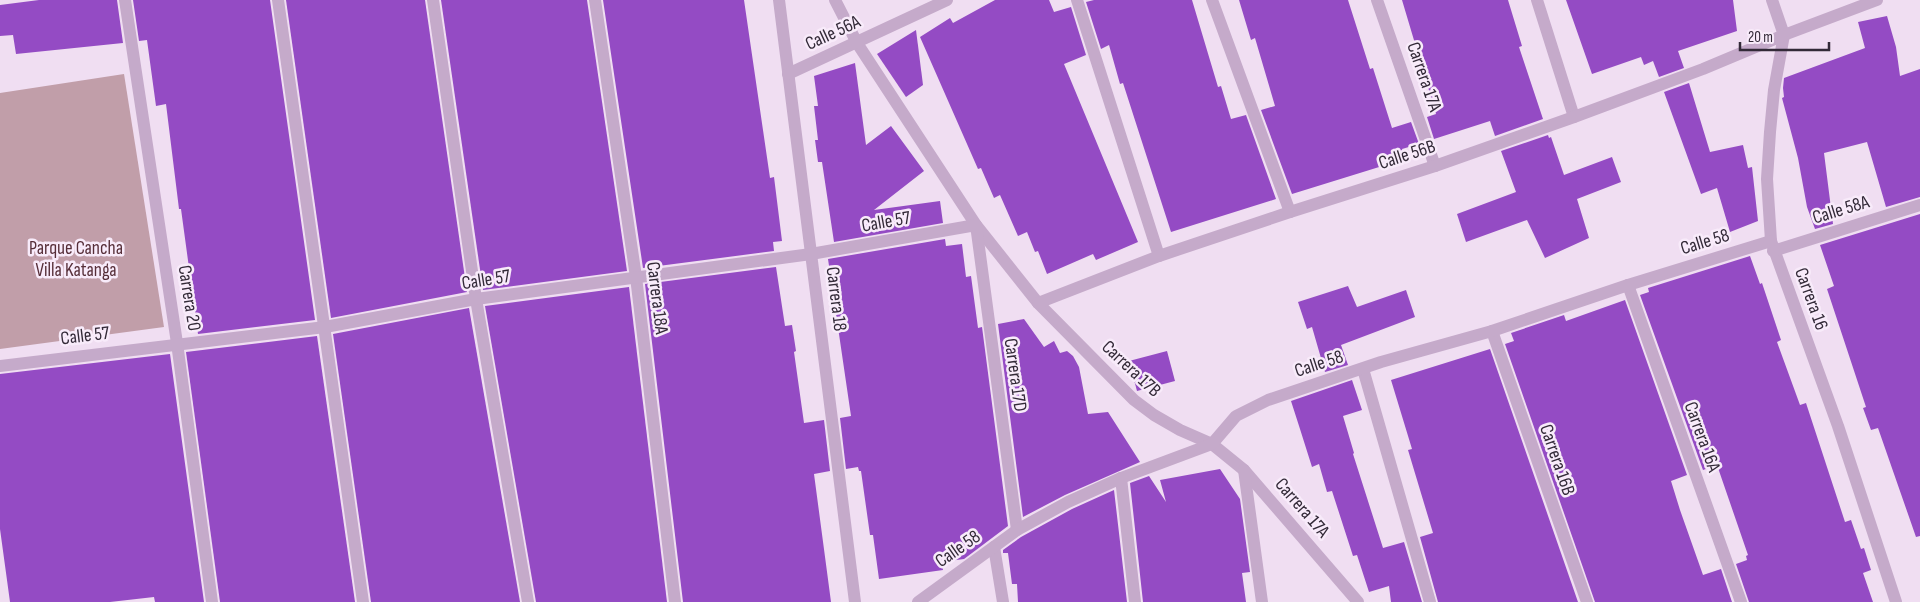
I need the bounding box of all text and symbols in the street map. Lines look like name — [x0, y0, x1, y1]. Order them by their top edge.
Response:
street label: Calle 56A — [802, 10, 865, 56]
scale bar — [1740, 20, 1829, 52]
text: 20 m — [1748, 28, 1773, 47]
street label: Carrera 17A — [1401, 39, 1447, 116]
street label: Calle 56B — [1376, 135, 1438, 175]
street label: Calle 58A — [1810, 190, 1873, 229]
street label: Calle 57 — [860, 206, 913, 238]
street label: Calle 58 — [1678, 224, 1732, 260]
park label: Parque Cancha Villa Katanga — [29, 237, 123, 282]
street label: Carrera 18A — [641, 260, 673, 337]
street label: Carrera 20 — [172, 263, 206, 333]
street label: Calle 57 — [460, 265, 512, 295]
street label: Carrera 18 — [821, 265, 851, 333]
street label: Carrera 16 — [1789, 265, 1833, 333]
street label: Calle 57 — [59, 322, 111, 350]
street label: Carrera 17B — [1097, 336, 1165, 402]
street label: Carrera 17D — [998, 337, 1032, 413]
street label: Calle 58 — [1292, 345, 1346, 383]
street label: Carrera 16A — [1679, 399, 1726, 476]
street label: Carrera 16B — [1534, 422, 1580, 498]
street label: Carrera 17A — [1270, 473, 1335, 543]
street label: Calle 58 — [931, 525, 985, 573]

